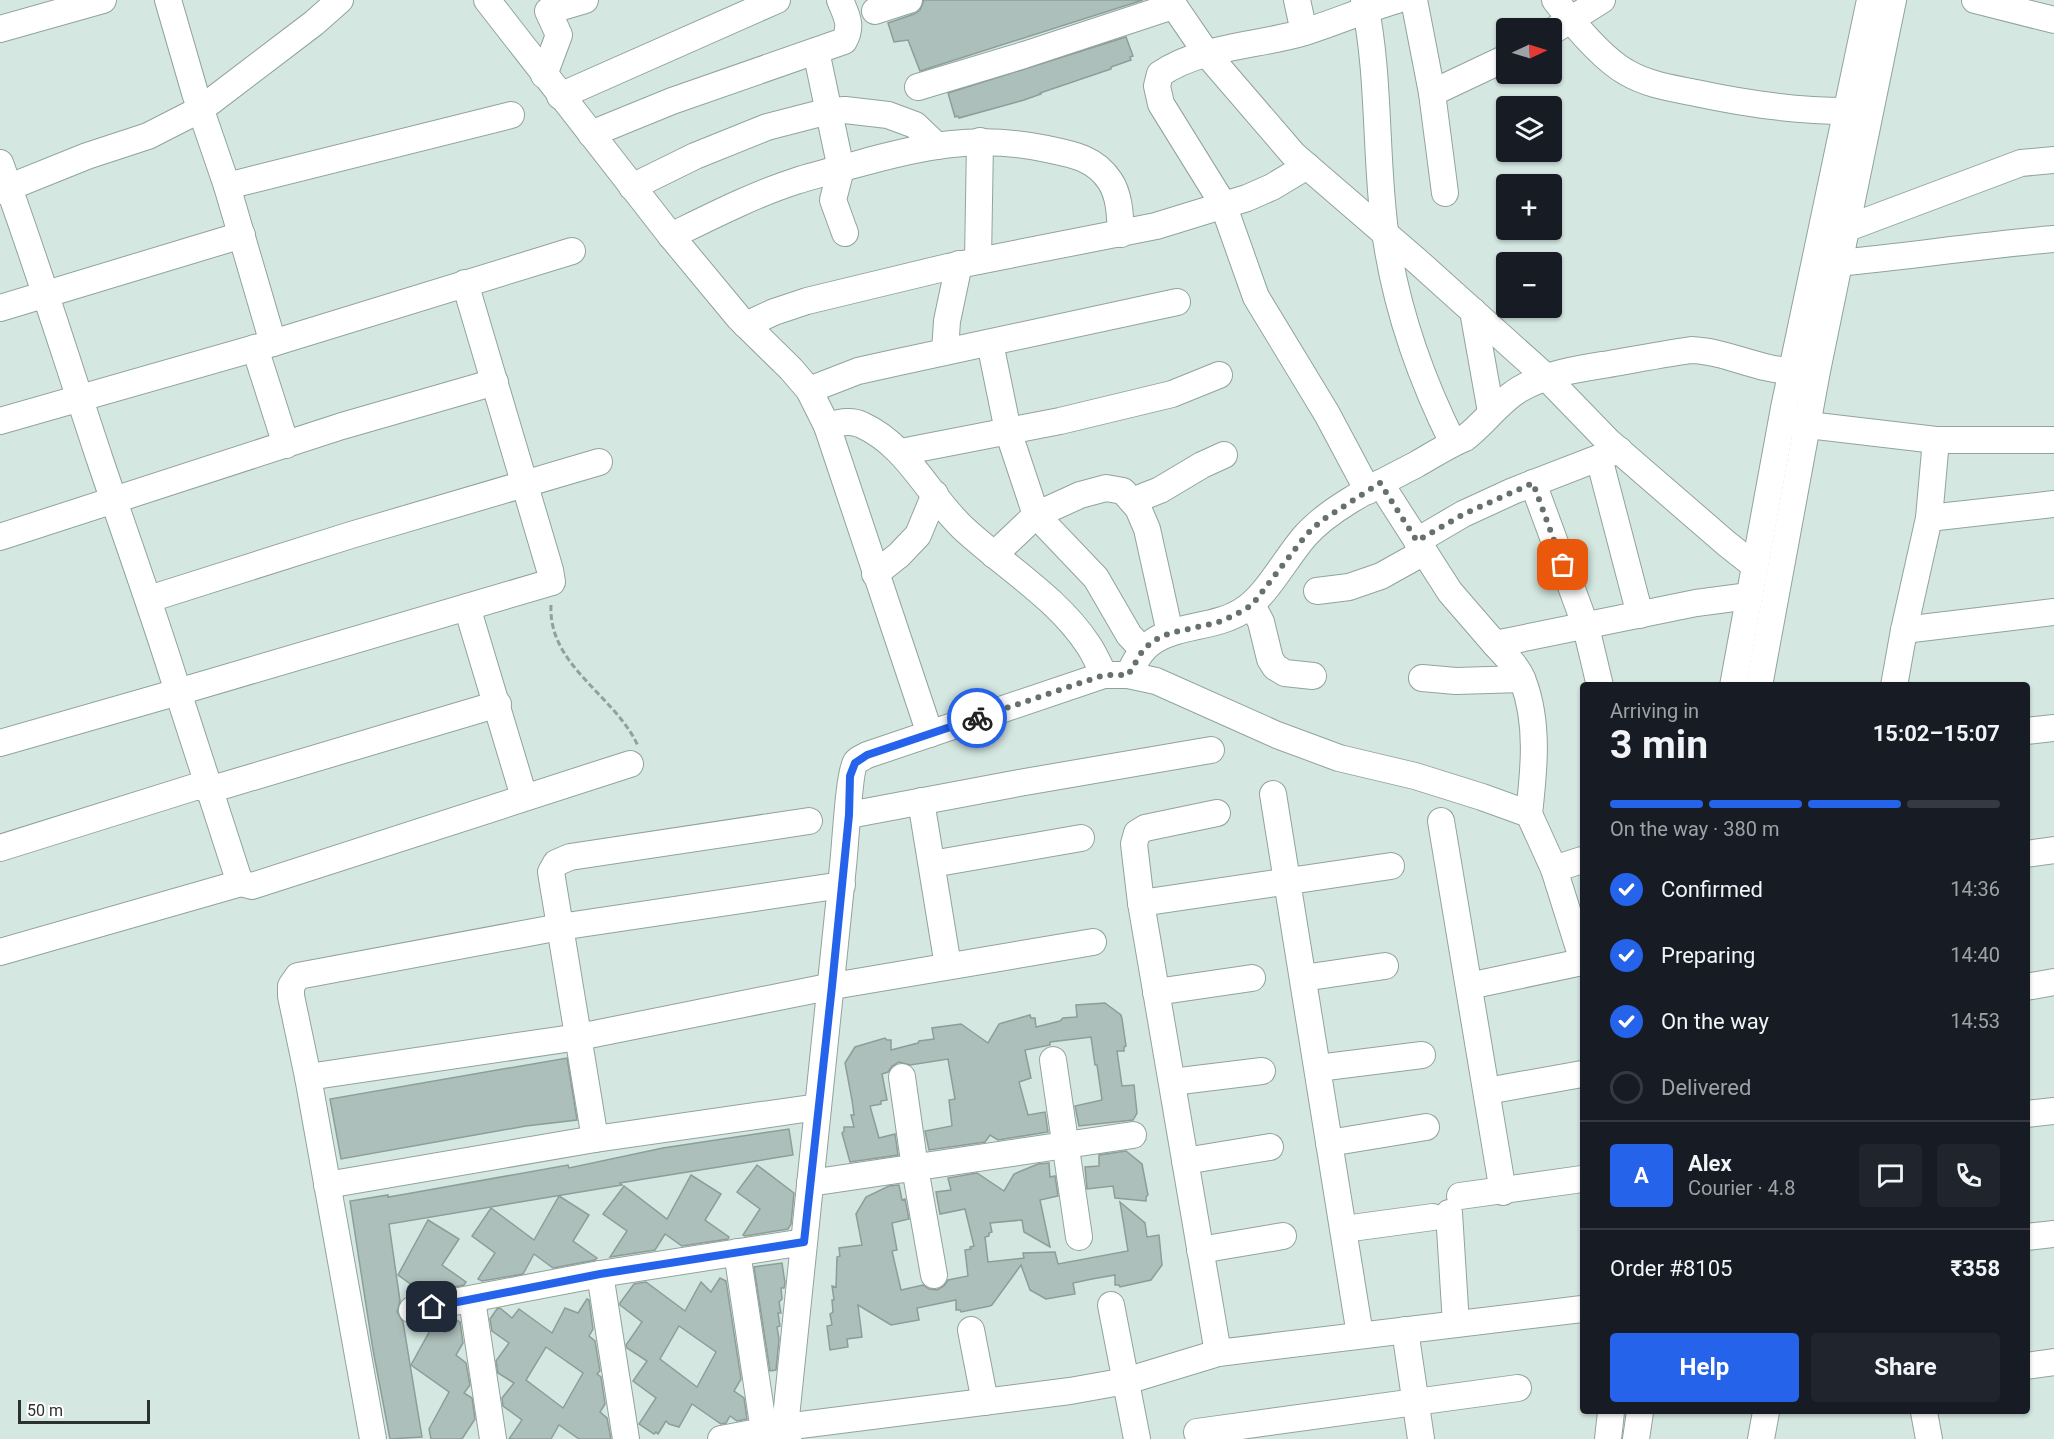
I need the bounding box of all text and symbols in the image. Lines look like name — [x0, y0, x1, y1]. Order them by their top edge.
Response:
north arrow — [1496, 18, 1562, 84]
map controls — [1496, 18, 1562, 318]
button: layers — [1496, 96, 1562, 162]
button: + — [1496, 174, 1562, 240]
button: − — [1496, 252, 1562, 318]
pin — [1537, 539, 1588, 590]
icon: bag — [1546, 548, 1579, 581]
courier — [947, 688, 1007, 748]
text: Arriving in — [1610, 699, 1699, 723]
icon: bike — [961, 702, 994, 735]
text: 15:02–15:07 — [1873, 721, 2000, 746]
text: 3 min — [1610, 722, 1708, 768]
text: On the way · 380 m — [1610, 817, 1779, 841]
icon: check — [1610, 873, 1643, 906]
text: Confirmed — [1661, 877, 1763, 902]
text: 14:36 — [1950, 877, 2000, 901]
icon: check — [1610, 939, 1643, 972]
text: Preparing — [1661, 943, 1755, 968]
text: 14:40 — [1950, 943, 2000, 967]
icon: check — [1610, 1005, 1643, 1038]
text: On the way — [1661, 1009, 1769, 1034]
text: 14:53 — [1950, 1009, 2000, 1033]
text: Delivered — [1661, 1075, 1751, 1100]
button: chat — [1859, 1144, 1922, 1207]
button: phone — [1937, 1144, 2000, 1207]
text: Alex — [1688, 1151, 1732, 1176]
text: A — [1634, 1163, 1649, 1188]
text: Courier · 4.8 — [1688, 1176, 1795, 1200]
text: Order #8105 — [1610, 1256, 1732, 1281]
text: ₹358 — [1951, 1256, 2000, 1281]
pin — [406, 1281, 457, 1332]
icon: home — [415, 1290, 448, 1323]
button: Help — [1610, 1333, 1799, 1402]
button: Share — [1811, 1333, 2000, 1402]
scale bar — [18, 1397, 150, 1424]
text: 50 m — [27, 1401, 63, 1420]

